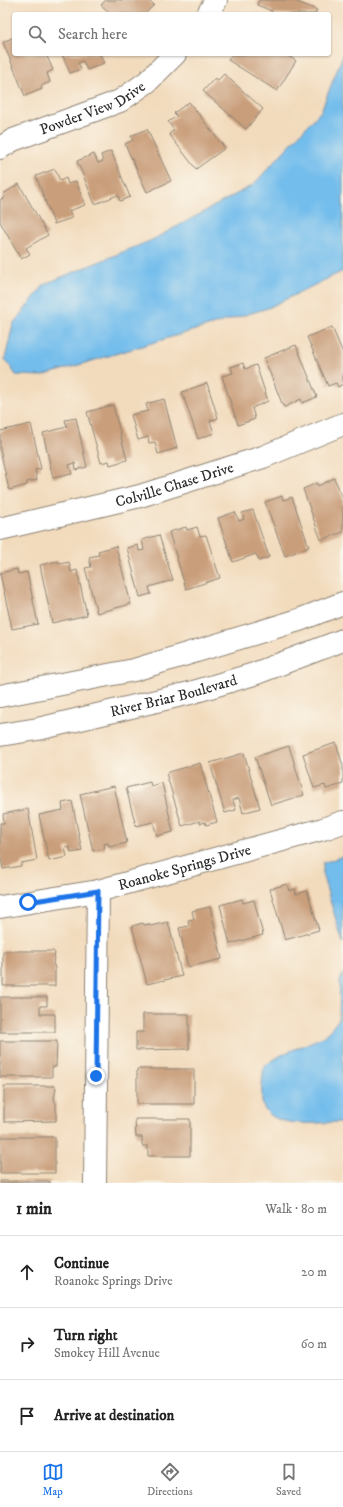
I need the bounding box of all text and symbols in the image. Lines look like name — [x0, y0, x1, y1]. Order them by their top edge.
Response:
search box — [12, 12, 331, 56]
icon: search — [26, 23, 48, 45]
text: Search here — [58, 25, 127, 44]
street label: Powder View Drive — [37, 77, 149, 139]
street label: Colville Chase Drive — [113, 457, 236, 511]
street label: River Briar Boulevard — [108, 670, 240, 721]
street label: Roanoke Springs Drive — [116, 840, 253, 895]
route start — [19, 893, 37, 911]
route end — [87, 1067, 105, 1085]
text: 1 min — [16, 1198, 52, 1220]
text: Walk · 80 m — [265, 1201, 327, 1217]
text: Continue — [54, 1254, 109, 1273]
icon: ahead — [16, 1261, 38, 1283]
text: 20 m — [301, 1264, 327, 1280]
text: Roanoke Springs Drive — [54, 1273, 173, 1289]
text: Turn right — [54, 1326, 117, 1345]
icon: right — [16, 1333, 38, 1355]
text: 60 m — [301, 1336, 327, 1352]
text: Smokey Hill Avenue — [54, 1345, 160, 1361]
icon: arrive — [16, 1405, 38, 1427]
text: Arrive at destination — [54, 1406, 174, 1425]
tab: Map — [42, 1461, 64, 1499]
tab: Directions — [147, 1461, 193, 1499]
tab: Saved — [276, 1461, 301, 1499]

